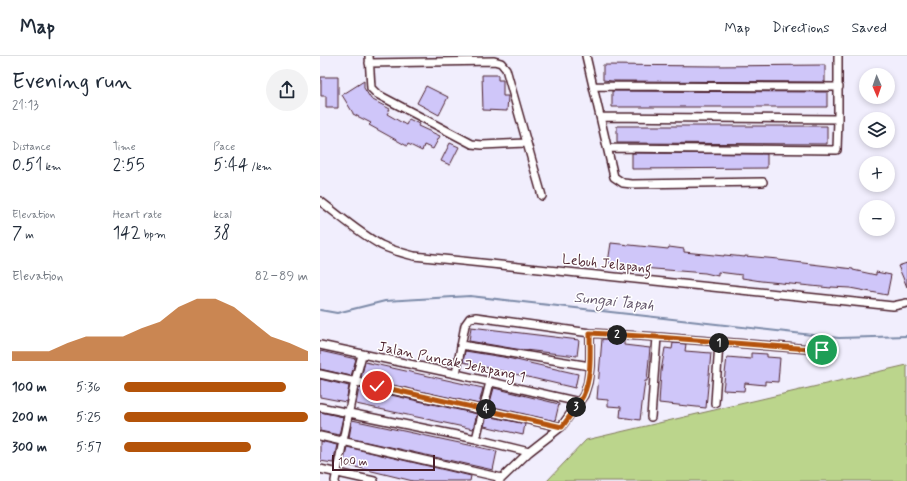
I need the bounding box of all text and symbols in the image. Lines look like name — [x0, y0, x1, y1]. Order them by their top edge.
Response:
text: Map — [20, 15, 55, 40]
text: Map — [724, 19, 750, 37]
text: Directions — [772, 19, 830, 37]
text: Saved — [852, 19, 887, 37]
text: Evening run — [12, 68, 132, 96]
north arrow — [859, 68, 895, 104]
map controls — [859, 68, 895, 236]
button: share — [266, 69, 308, 111]
text: 21:13 — [12, 97, 39, 114]
button: layers — [859, 112, 895, 148]
text: Distance — [12, 140, 51, 154]
text: Time — [113, 140, 136, 154]
text: Pace — [213, 140, 235, 154]
text: 0.51 — [12, 154, 43, 176]
text: 2:55 — [113, 154, 145, 176]
text: 5:44 — [213, 154, 248, 176]
button: + — [859, 156, 895, 192]
text: km — [43, 160, 62, 174]
text: /km — [248, 160, 272, 174]
button: − — [859, 200, 895, 236]
text: Elevation — [12, 208, 55, 222]
text: Heart rate — [113, 208, 162, 222]
text: kcal — [213, 208, 232, 222]
text: 7 — [12, 222, 22, 244]
text: 142 — [113, 222, 141, 244]
text: 38 — [213, 222, 230, 244]
text: m — [22, 228, 34, 242]
text: bpm — [141, 228, 166, 242]
street label: Lebuh Jelapang — [561, 250, 652, 280]
text: Elevation — [12, 268, 63, 285]
text: 82–89 m — [255, 268, 308, 285]
water label: Sungai Tapah — [573, 288, 655, 317]
pin: 2 — [607, 325, 627, 345]
text: 2 — [614, 328, 620, 342]
pin: 1 — [709, 333, 729, 353]
pin — [805, 333, 839, 367]
text: 1 — [717, 336, 721, 350]
street label: Jalan Puncak Jelapang 1 — [376, 338, 527, 387]
icon: arrive — [811, 339, 833, 361]
pin — [360, 369, 394, 403]
icon: check — [366, 375, 388, 397]
text: 100 m — [12, 379, 47, 396]
text: 5:36 — [76, 379, 100, 396]
pin: 3 — [566, 397, 586, 417]
pin: 4 — [476, 399, 496, 419]
text: 3 — [574, 400, 578, 414]
text: 4 — [483, 402, 489, 416]
text: 200 m — [12, 409, 47, 426]
text: 5:25 — [76, 409, 101, 426]
text: 300 m — [12, 439, 47, 456]
text: 5:57 — [76, 439, 102, 456]
scale bar — [332, 453, 435, 472]
text: 100 m — [338, 455, 368, 469]

